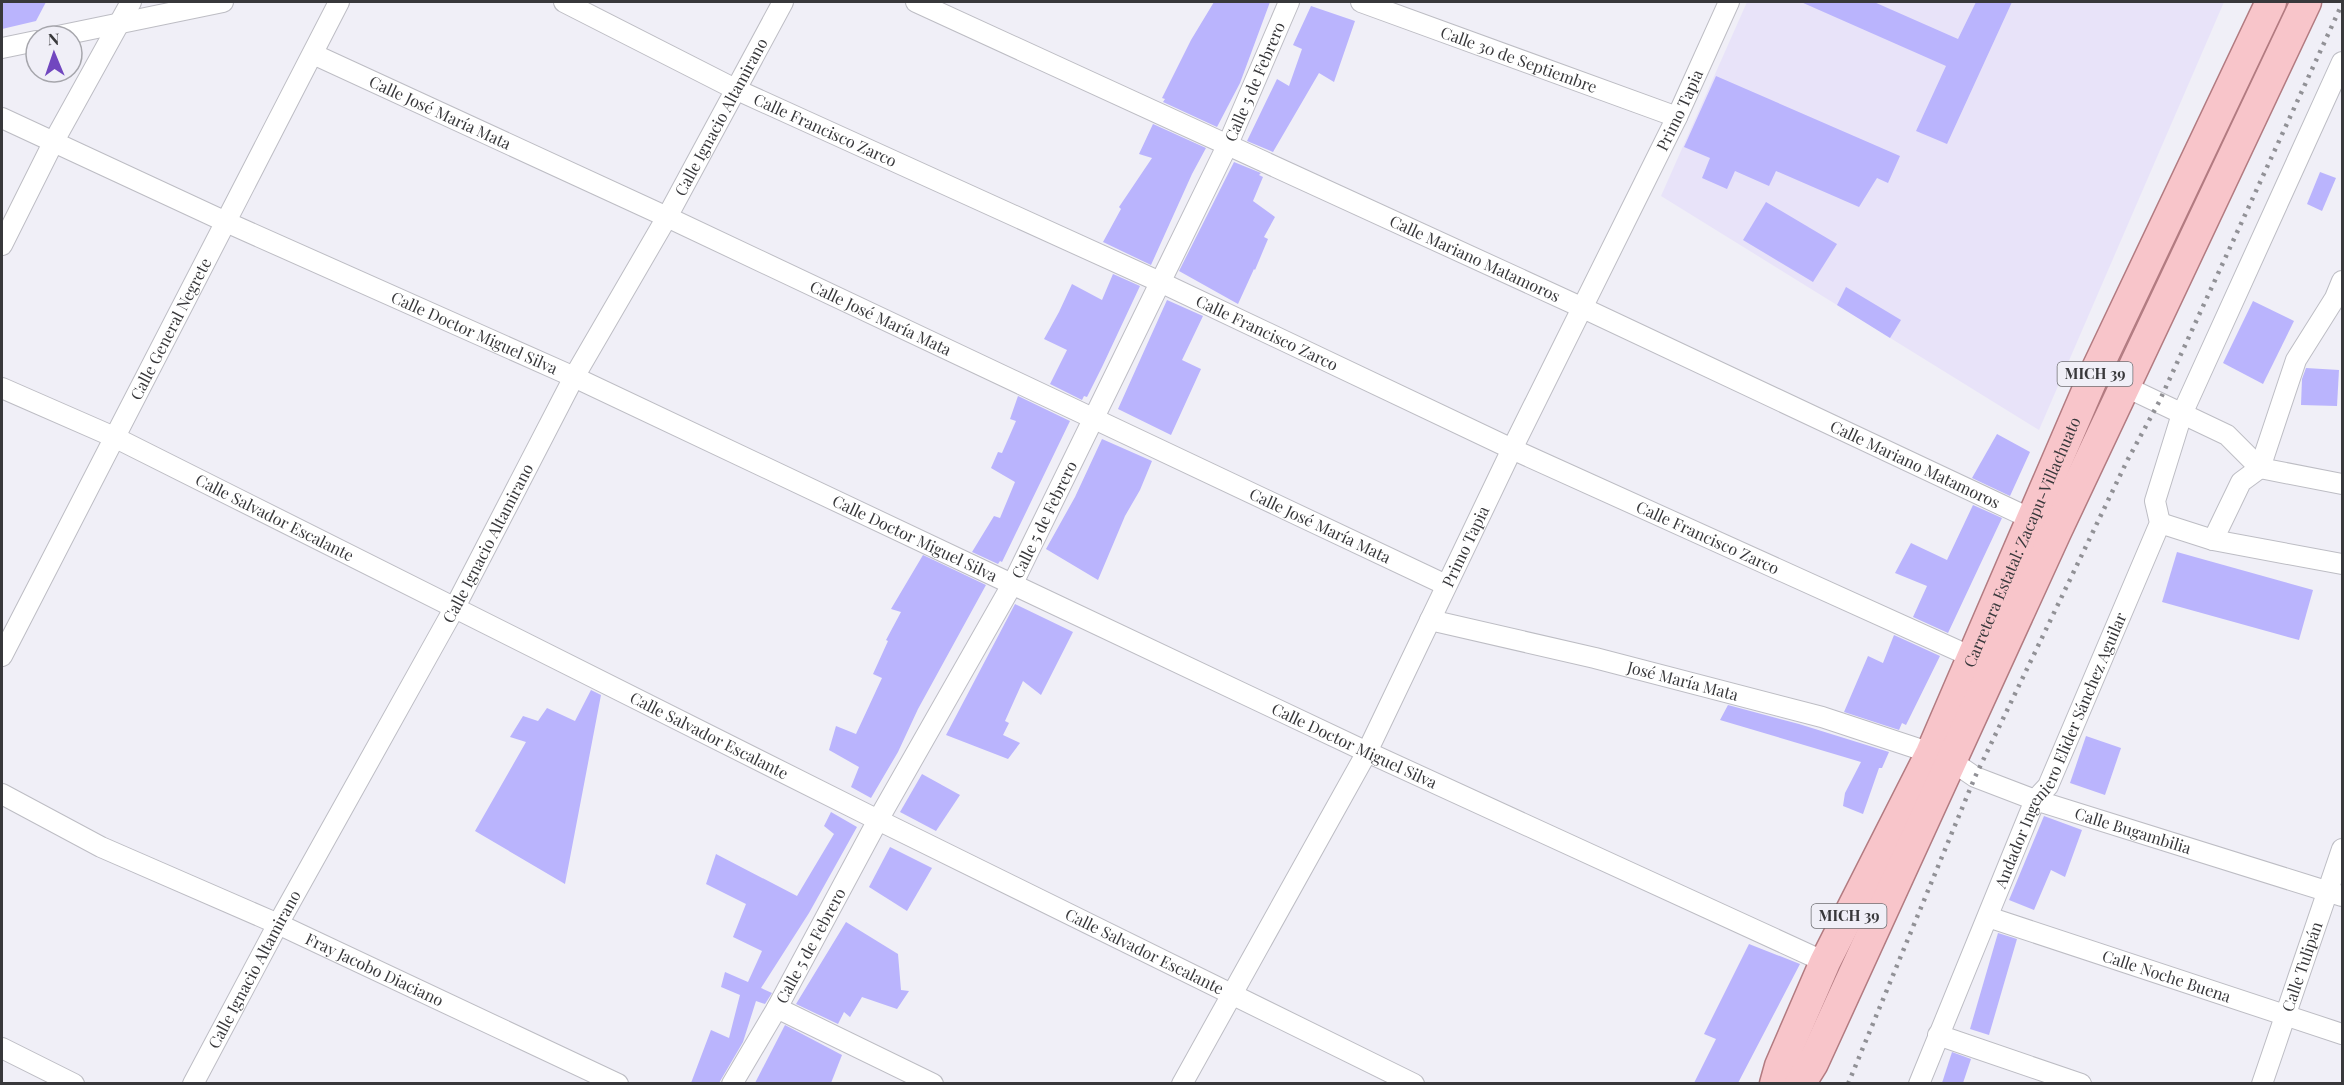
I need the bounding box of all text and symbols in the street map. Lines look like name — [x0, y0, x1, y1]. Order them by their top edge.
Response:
street label: Calle 5 de Febrero — [1219, 18, 1289, 145]
street label: Calle 30 de Septiembre — [1438, 21, 1600, 97]
north arrow — [24, 24, 84, 84]
text: N — [47, 28, 60, 49]
street label: Calle Ignacio Altamirano — [669, 34, 772, 199]
street label: Primo Tapia — [1651, 66, 1707, 154]
street label: Calle José María Mata — [366, 70, 515, 154]
street label: Calle Francisco Zarco — [751, 88, 901, 171]
street label: Calle Mariano Matamoros — [1387, 210, 1564, 306]
street label: Calle General Negrete — [125, 254, 215, 403]
street label: Calle José María Mata — [807, 275, 955, 360]
street label: Calle Doctor Miguel Silva — [388, 286, 561, 378]
street label: Calle Francisco Zarco — [1193, 290, 1342, 375]
road number: MICH 39 — [2058, 362, 2132, 386]
street label: Carretera Estatal: Zacapu-Villachuato — [1958, 413, 2085, 670]
street label: Calle Mariano Matamoros — [1827, 415, 2004, 513]
street label: Calle 5 de Febrero — [1006, 457, 1081, 582]
street label: Calle Ignacio Altamirano — [437, 460, 538, 626]
street label: Calle Salvador Escalante — [192, 469, 358, 566]
street label: Calle José María Mata — [1246, 483, 1394, 567]
street label: Calle Doctor Miguel Silva — [829, 490, 1001, 586]
street label: Calle Francisco Zarco — [1633, 496, 1783, 579]
street label: Primo Tapia — [1437, 502, 1493, 590]
street label: Andador Ingeniero Elider Sánchez Aguilar — [1989, 609, 2131, 892]
street label: José María Mata — [1624, 656, 1741, 705]
street label: Calle Salvador Escalante — [627, 686, 792, 783]
street label: Calle Doctor Miguel Silva — [1269, 698, 1441, 793]
street label: Calle Bugambilia — [2072, 802, 2194, 858]
street label: Calle 5 de Febrero — [770, 884, 850, 1007]
street label: Calle Ignacio Altamirano — [203, 886, 305, 1052]
street label: Calle Salvador Escalante — [1062, 903, 1228, 999]
road number: MICH 39 — [1812, 904, 1886, 928]
street label: Calle Tulipán — [2276, 918, 2327, 1014]
street label: Fray Jacobo Diaciano — [302, 928, 447, 1010]
street label: Calle Noche Buena — [2100, 945, 2234, 1007]

